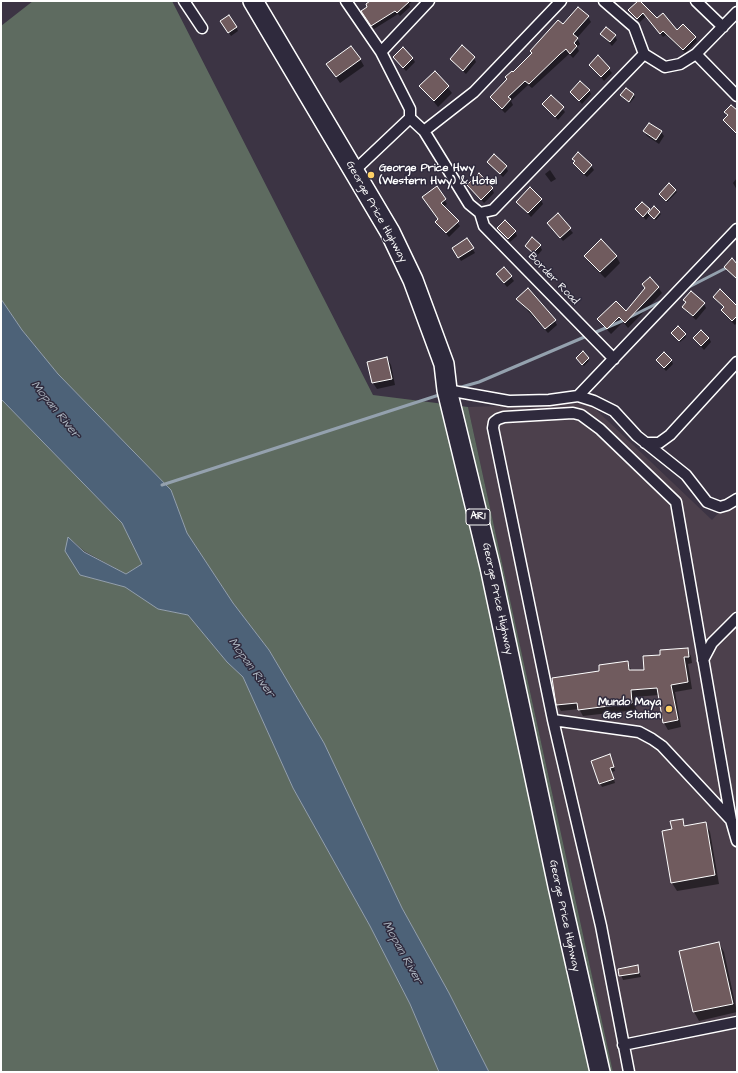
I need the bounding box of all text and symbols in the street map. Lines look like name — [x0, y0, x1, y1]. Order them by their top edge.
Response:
street label: George Price Highway — [343, 159, 409, 265]
place label: George Price Hwy (Western Hwy) & Hotel — [379, 162, 497, 188]
marker: George Price Hwy (Western Hwy) & Hotel — [366, 170, 376, 180]
street label: Border Road — [525, 250, 581, 308]
water label: Mopan River — [27, 378, 83, 442]
road number: AR1 — [466, 509, 490, 525]
street label: George Price Highway — [479, 542, 515, 656]
water label: Mopan River — [225, 635, 277, 701]
place label: Mundo Maya Gas Station — [598, 696, 661, 722]
marker: Mundo Maya Gas Station — [664, 704, 674, 714]
street label: George Price Highway — [546, 859, 582, 973]
water label: Mopan River — [379, 919, 425, 987]

